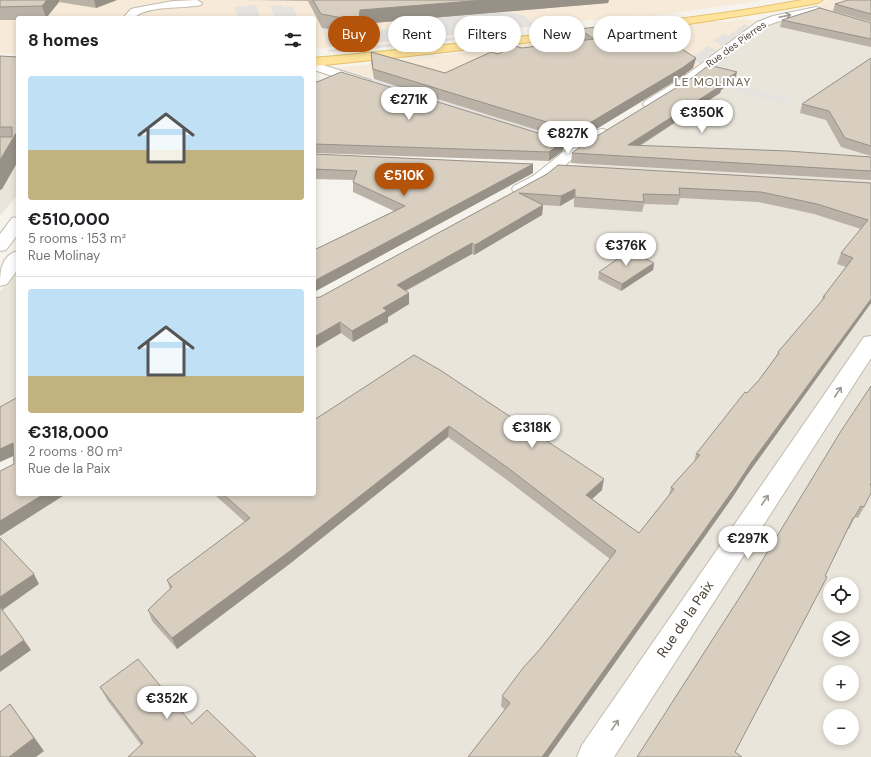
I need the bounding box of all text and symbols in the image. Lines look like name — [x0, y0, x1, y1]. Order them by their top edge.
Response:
one-way arrow — [779, 11, 792, 19]
chip: Buy — [328, 16, 380, 52]
chip: Rent — [388, 16, 446, 52]
chip: Filters — [454, 16, 521, 52]
chip: New — [529, 16, 585, 52]
chip: Apartment — [593, 16, 691, 52]
street label: Rue des Pierres — [703, 18, 769, 70]
text: 8 homes — [28, 29, 99, 51]
icon: filters — [282, 29, 304, 51]
district label: LE MOLINAY — [674, 74, 752, 90]
pin: €271K — [381, 87, 437, 121]
text: €271K — [390, 91, 428, 108]
pin: €350K — [674, 100, 730, 134]
icon: home — [130, 102, 202, 174]
text: €350K — [680, 104, 724, 121]
pin: €827K — [540, 121, 596, 155]
text: €827K — [547, 125, 589, 142]
pin: €510K — [376, 163, 432, 197]
text: €510K — [384, 167, 424, 184]
text: €510,000 — [28, 208, 110, 230]
text: 5 rooms · 153 m² — [28, 230, 126, 247]
pin: €376K — [598, 233, 654, 267]
text: €376K — [605, 237, 647, 254]
text: Rue Molinay — [28, 247, 100, 264]
icon: home — [130, 315, 202, 387]
one-way arrow — [834, 386, 842, 398]
pin: €318K — [504, 415, 560, 449]
text: €318K — [512, 419, 552, 436]
text: €318,000 — [28, 421, 109, 443]
text: 2 rooms · 80 m² — [28, 443, 123, 460]
text: Rue de la Paix — [28, 460, 110, 477]
one-way arrow — [761, 495, 769, 506]
pin: €297K — [720, 526, 776, 560]
text: €297K — [727, 530, 769, 547]
street label: Rue de la Paix — [653, 577, 717, 661]
map controls — [823, 577, 859, 745]
button: locate — [823, 577, 859, 613]
button: layers — [823, 621, 859, 657]
button: + — [823, 665, 859, 701]
pin: €352K — [139, 686, 195, 720]
text: €352K — [146, 690, 188, 707]
button: − — [823, 709, 859, 745]
one-way arrow — [611, 719, 619, 730]

